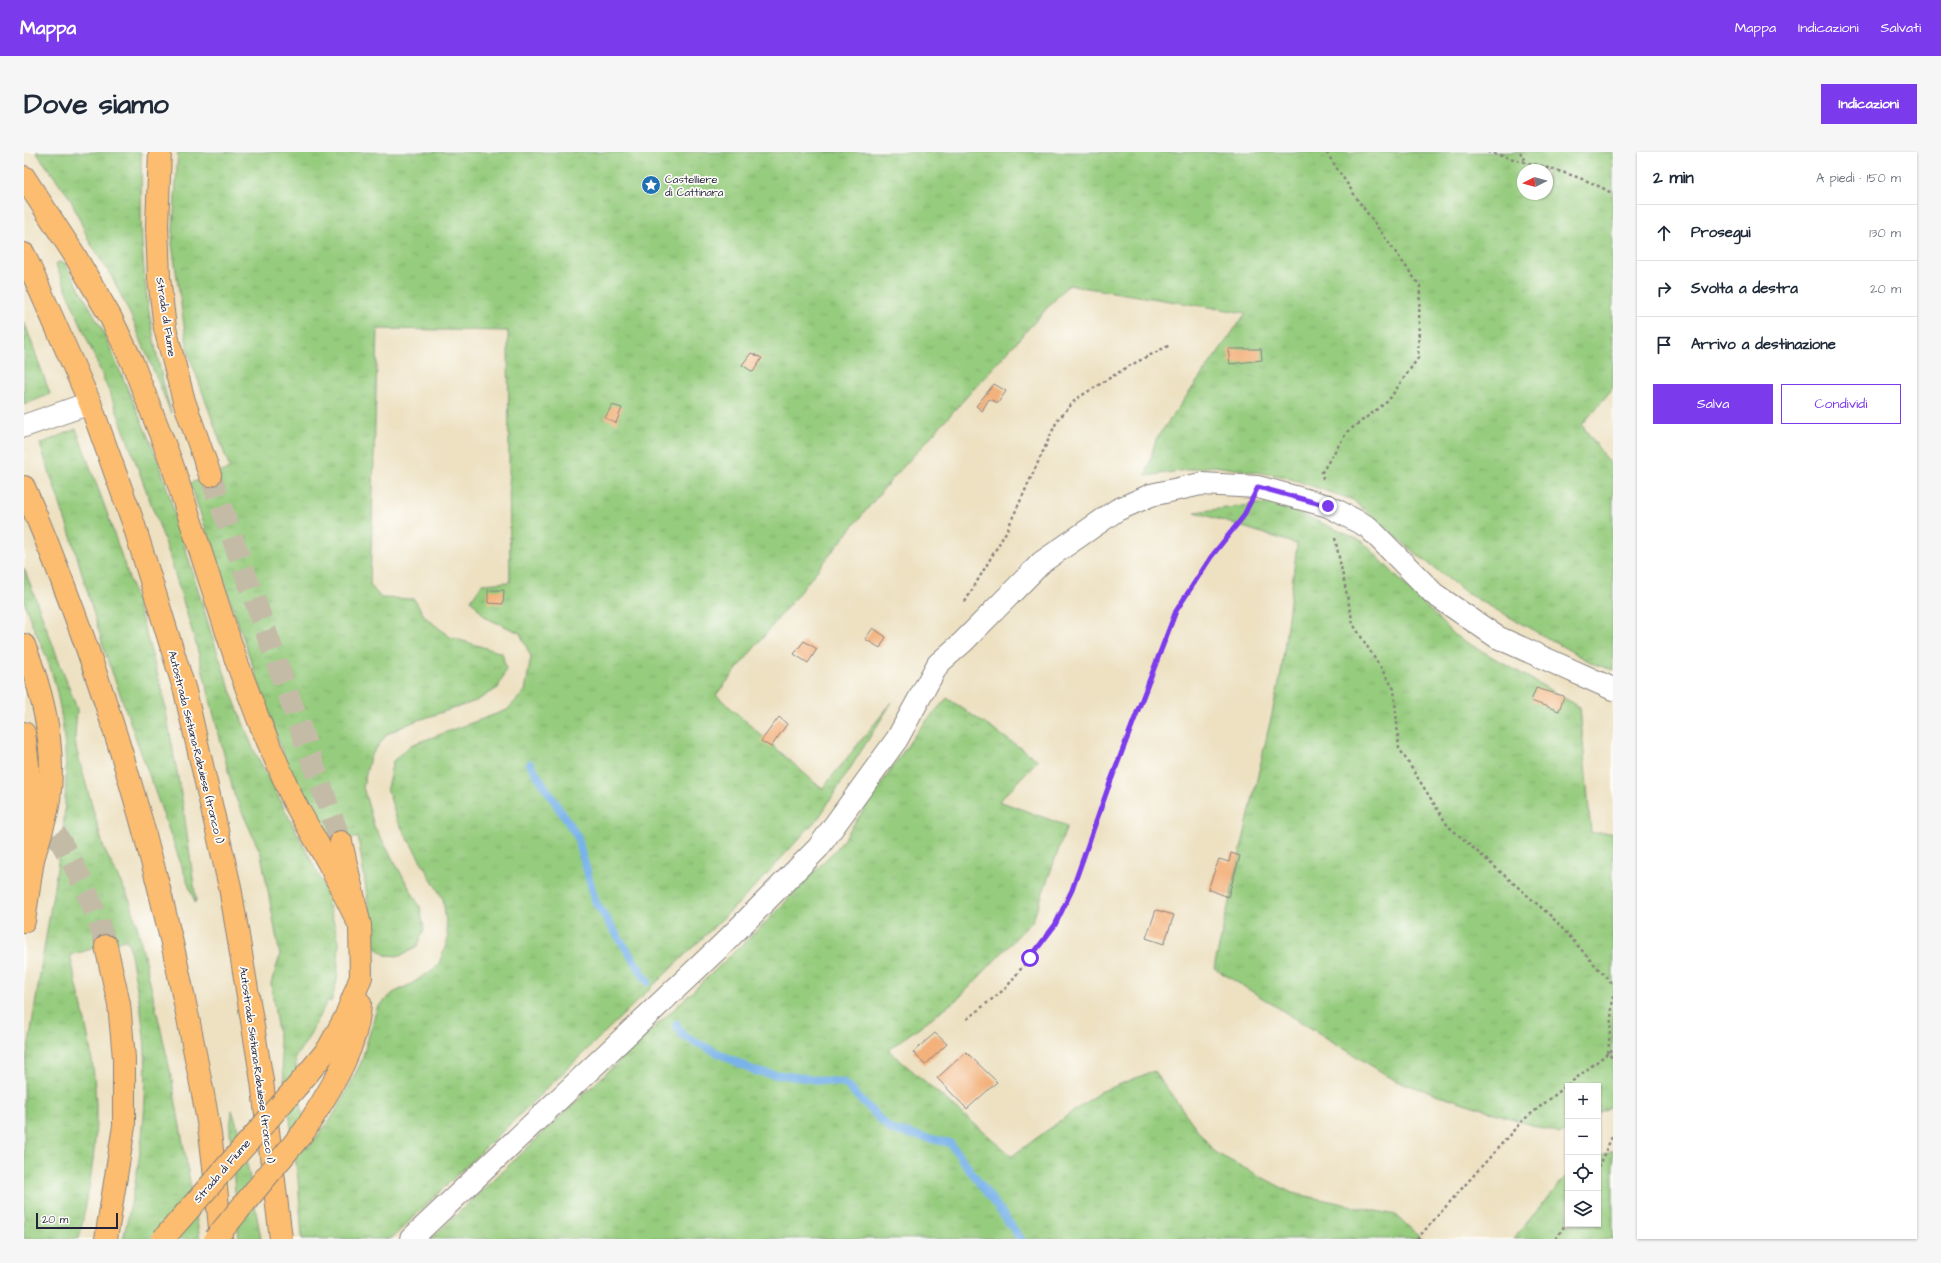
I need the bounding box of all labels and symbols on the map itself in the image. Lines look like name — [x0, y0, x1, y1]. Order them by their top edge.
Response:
north arrow — [1517, 164, 1553, 200]
place label: Castelliere di Cattinara — [665, 172, 724, 200]
place icon: Castelliere di Cattinara — [640, 174, 662, 196]
street label: Strada di Fiume — [152, 276, 180, 358]
route end — [1319, 497, 1337, 515]
street label: Autostrada Sistiana-Rabuiese (tronco I) — [165, 649, 227, 845]
route start — [1021, 949, 1039, 967]
street label: Autostrada Sistiana-Rabuiese (tronco I) — [236, 966, 278, 1164]
street label: Strada di Fiume — [190, 1136, 254, 1206]
scale bar — [36, 1211, 118, 1230]

